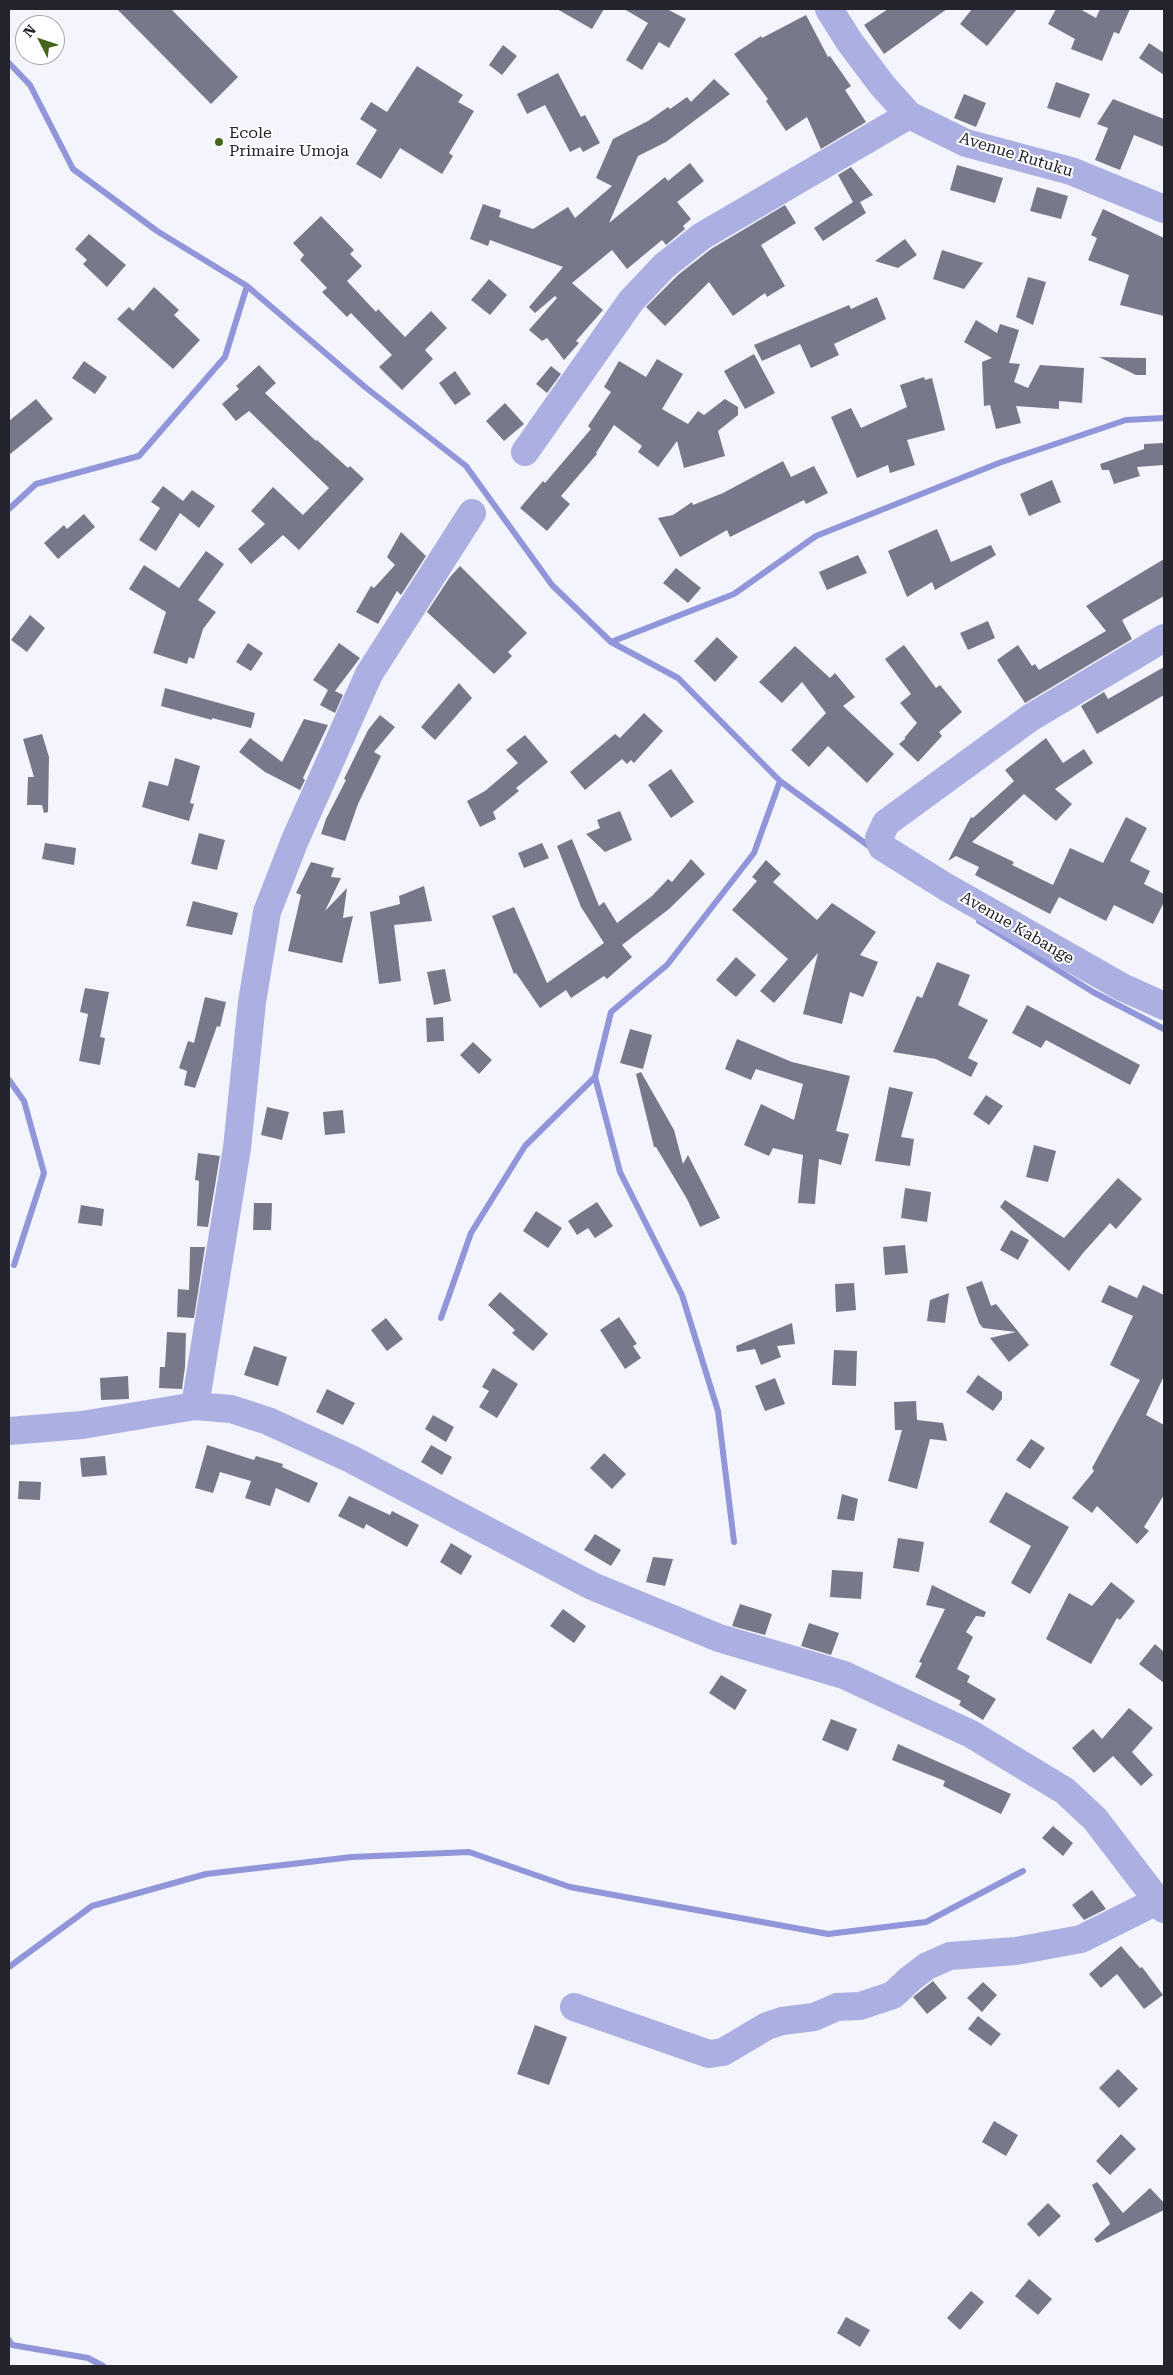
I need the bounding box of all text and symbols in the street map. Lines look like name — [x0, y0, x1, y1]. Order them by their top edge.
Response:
north arrow — [15, 15, 65, 65]
text: N — [20, 21, 39, 40]
place label: Ecole Primaire Umoja — [229, 123, 349, 161]
street label: Avenue Rutuku — [957, 129, 1075, 181]
marker: Ecole Primaire Umoja — [213, 136, 225, 148]
street label: Avenue Kabange — [957, 888, 1077, 968]

